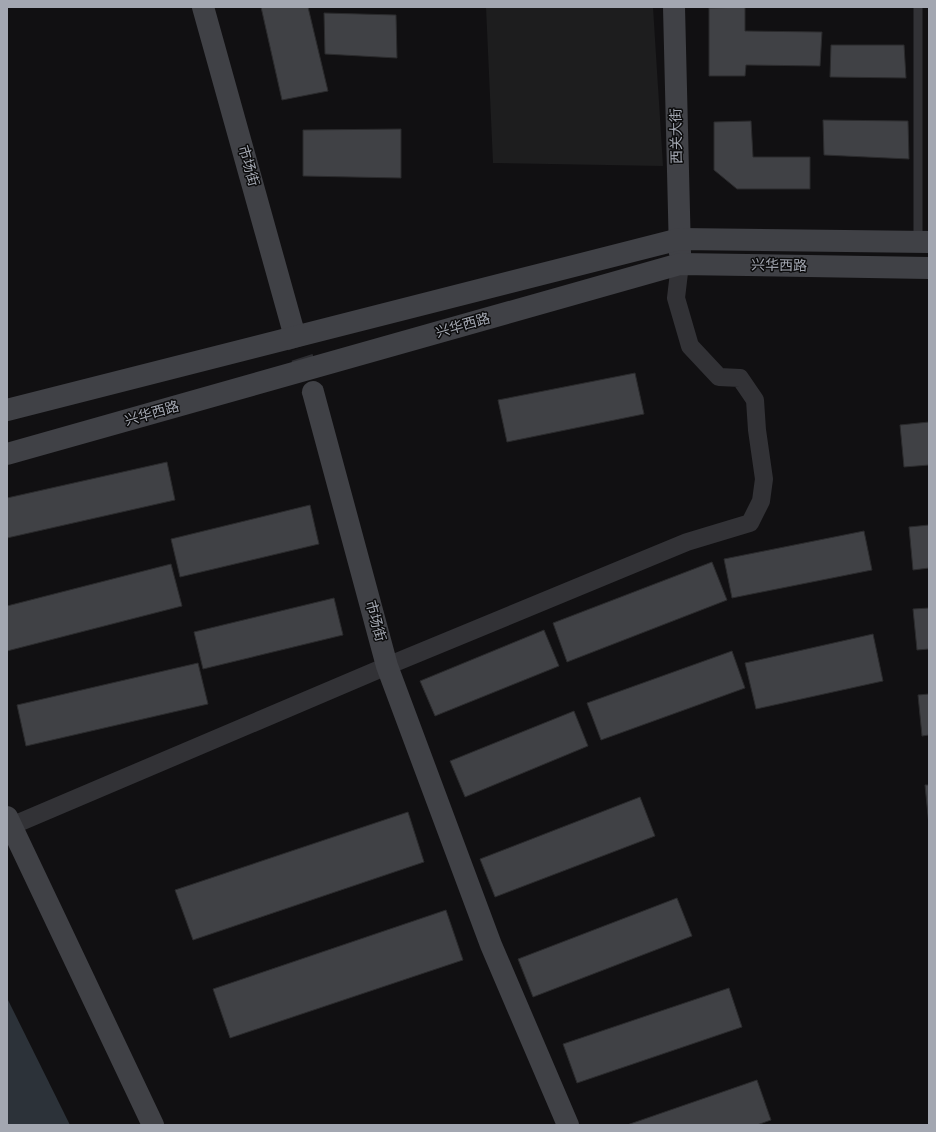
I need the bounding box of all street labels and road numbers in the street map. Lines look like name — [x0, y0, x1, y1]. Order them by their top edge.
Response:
street label: 西关大街 — [669, 108, 684, 164]
street label: 市场街 — [235, 144, 261, 188]
street label: 兴华西路 — [751, 257, 807, 273]
street label: 兴华西路 — [434, 310, 492, 340]
street label: 兴华西路 — [123, 398, 181, 428]
street label: 市场街 — [363, 599, 388, 643]

